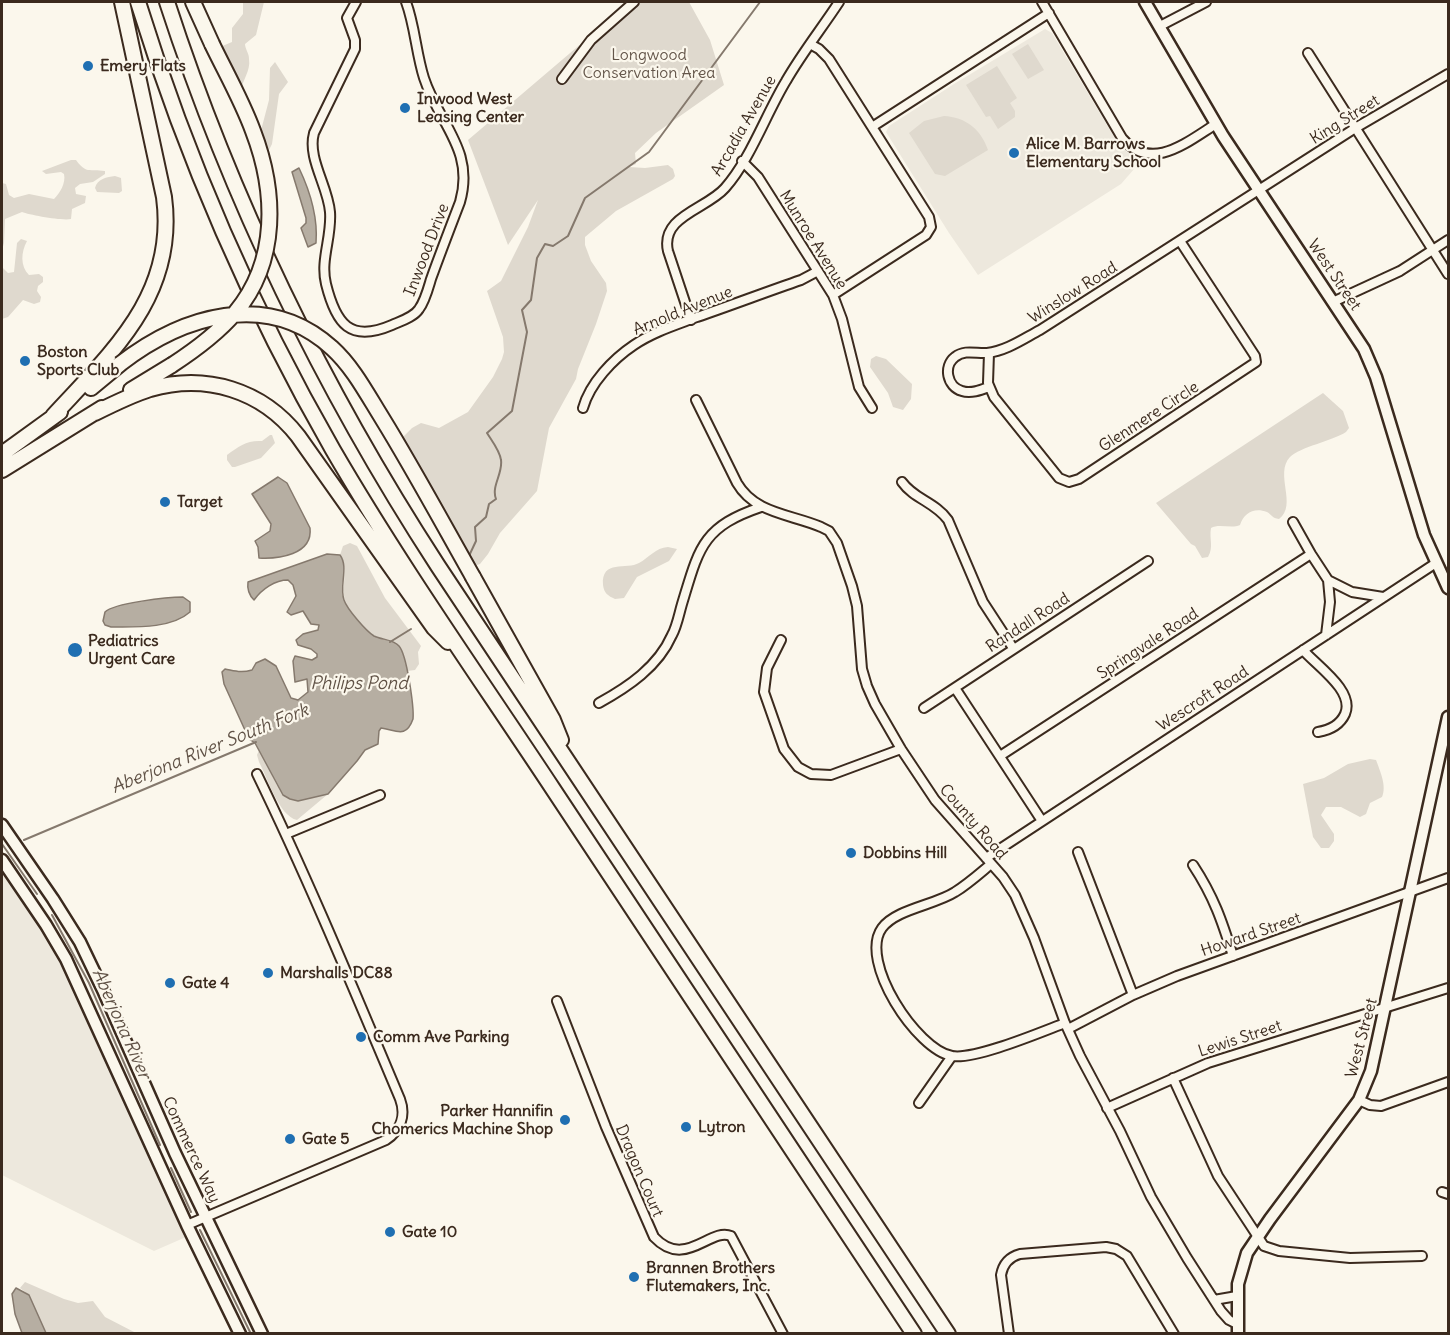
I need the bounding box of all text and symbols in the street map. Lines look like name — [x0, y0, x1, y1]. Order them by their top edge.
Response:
park label: Longwood Conservation Area — [583, 45, 715, 83]
place label: Emery Flats — [100, 56, 186, 76]
marker: Emery Flats — [81, 59, 95, 73]
street label: Arcadia Avenue — [707, 72, 781, 180]
place label: Inwood West Leasing Center — [417, 89, 524, 127]
street label: King Street — [1307, 91, 1383, 149]
marker: Inwood West Leasing Center — [398, 101, 412, 115]
place label: Alice M. Barrows Elementary School — [1026, 134, 1161, 172]
marker: Alice M. Barrows Elementary School — [1007, 146, 1021, 160]
street label: Munroe Avenue — [775, 187, 851, 293]
street label: Inwood Drive — [401, 201, 453, 299]
street label: West Street — [1303, 236, 1365, 314]
street label: Winslow Road — [1025, 258, 1121, 328]
street label: Arnold Avenue — [631, 282, 735, 340]
place label: Boston Sports Club — [37, 342, 119, 380]
marker: Boston Sports Club — [18, 354, 32, 368]
street label: Glenmere Circle — [1096, 378, 1202, 456]
place label: Target — [177, 492, 223, 512]
marker: Target — [158, 495, 172, 509]
street label: Randall Road — [983, 589, 1073, 657]
street label: Springvale Road — [1094, 604, 1202, 684]
place label: Pediatrics Urgent Care — [88, 631, 175, 669]
marker: Pediatrics Urgent Care — [66, 641, 84, 659]
street label: Wescroft Road — [1154, 662, 1252, 736]
water label: Philips Pond — [310, 673, 408, 695]
water label: Aberjona River South Fork — [108, 700, 312, 798]
street label: County Road — [935, 780, 1011, 864]
place label: Dobbins Hill — [863, 843, 947, 863]
marker: Dobbins Hill — [844, 846, 858, 860]
street label: Howard Street — [1198, 909, 1304, 961]
place label: Marshalls DC88 — [280, 963, 393, 983]
water label: Aberjona River — [87, 965, 155, 1083]
marker: Marshalls DC88 — [261, 966, 275, 980]
place label: Gate 4 — [182, 973, 230, 993]
marker: Gate 4 — [163, 976, 177, 990]
street label: West Street — [1342, 996, 1382, 1080]
street label: Lewis Street — [1196, 1016, 1284, 1062]
place label: Comm Ave Parking — [373, 1027, 509, 1047]
marker: Comm Ave Parking — [354, 1030, 368, 1044]
street label: Commerce Way — [158, 1094, 224, 1206]
place label: Parker Hannifin Chomerics Machine Shop — [371, 1101, 553, 1139]
marker: Parker Hannifin Chomerics Machine Shop — [558, 1113, 572, 1127]
place label: Lytron — [698, 1117, 746, 1137]
marker: Lytron — [679, 1120, 693, 1134]
street label: Dragon Court — [611, 1122, 667, 1220]
place label: Gate 5 — [302, 1129, 350, 1149]
marker: Gate 5 — [283, 1132, 297, 1146]
place label: Gate 10 — [402, 1222, 457, 1242]
marker: Gate 10 — [383, 1225, 397, 1239]
place label: Brannen Brothers Flutemakers, Inc. — [646, 1258, 775, 1296]
marker: Brannen Brothers Flutemakers, Inc. — [627, 1270, 641, 1284]

